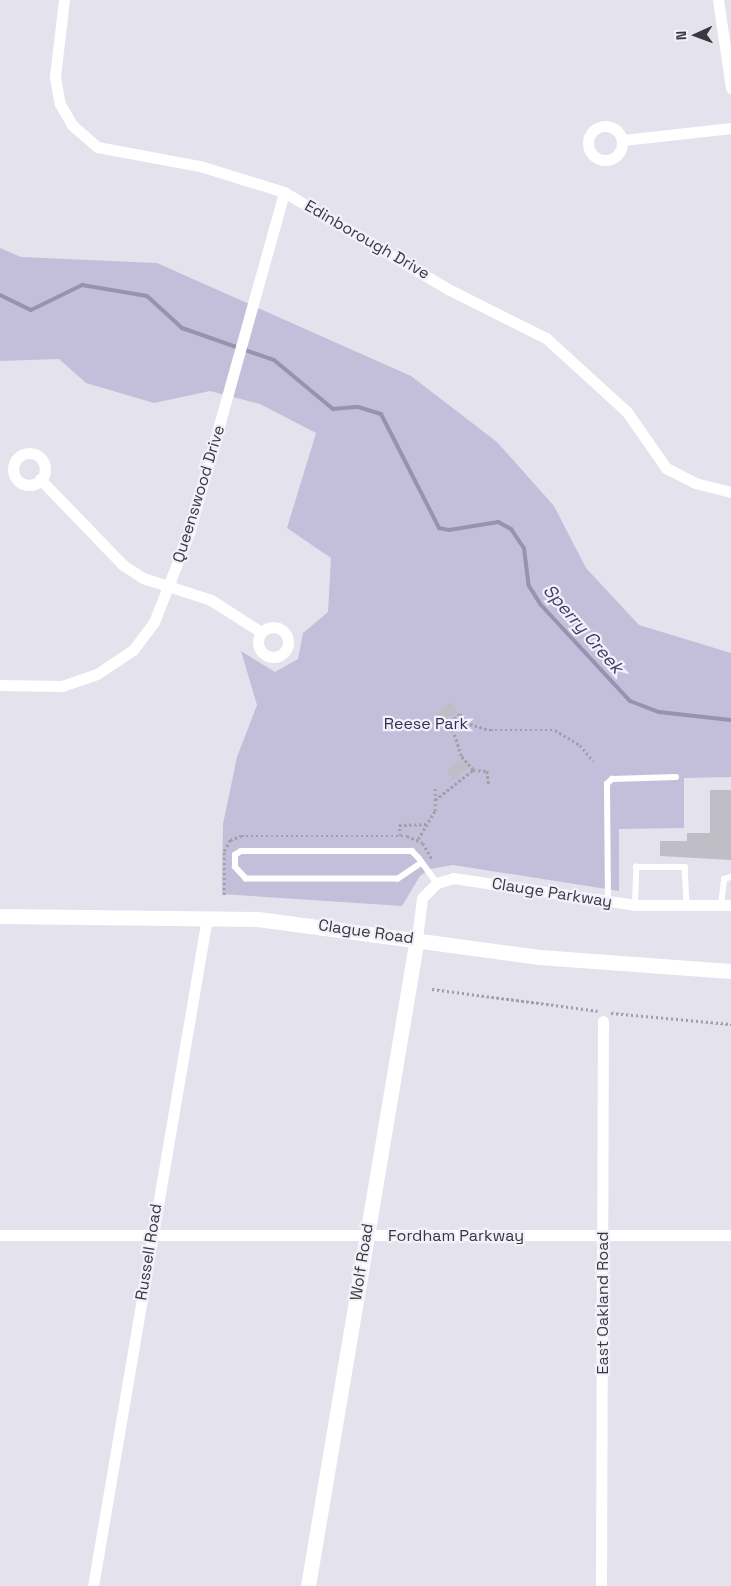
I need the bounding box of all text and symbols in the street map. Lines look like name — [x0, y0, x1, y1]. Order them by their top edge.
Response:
north arrow — [671, 10, 721, 60]
text: N — [672, 31, 690, 41]
street label: Edinborough Drive — [301, 196, 433, 284]
street label: Queenswood Drive — [169, 423, 229, 565]
water label: Sperry Creek — [538, 580, 628, 678]
park label: Reese Park — [384, 714, 468, 734]
street label: Clauge Parkway — [490, 874, 614, 912]
street label: Clague Road — [317, 916, 415, 948]
street label: Russell Road — [132, 1202, 166, 1302]
street label: Wolf Road — [346, 1222, 378, 1302]
street label: Fordham Parkway — [388, 1226, 524, 1246]
street label: East Oakland Road — [593, 1232, 613, 1374]

